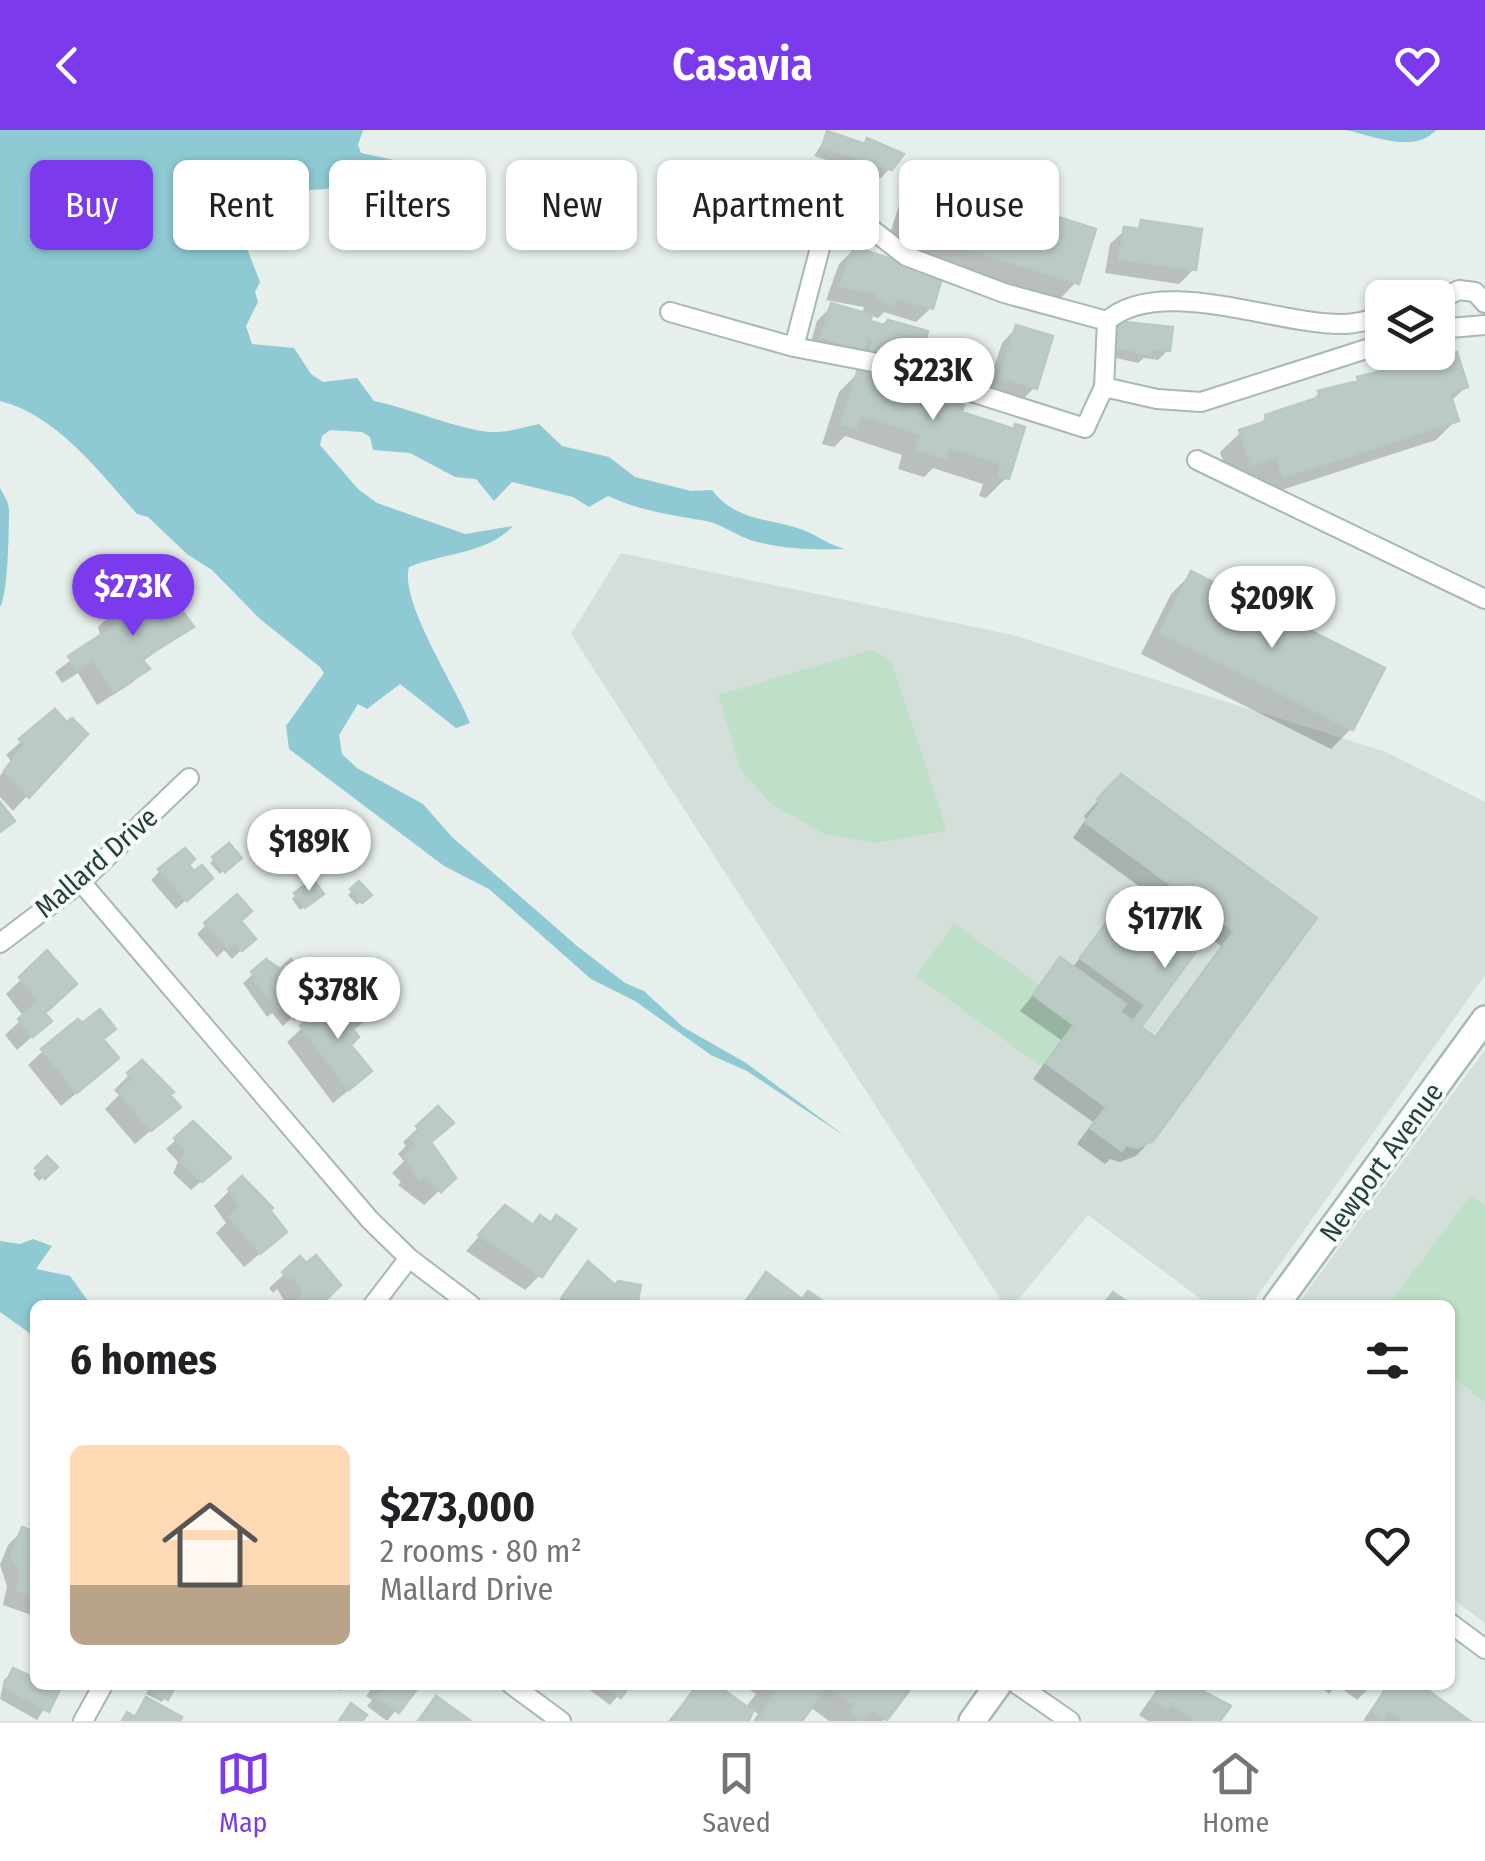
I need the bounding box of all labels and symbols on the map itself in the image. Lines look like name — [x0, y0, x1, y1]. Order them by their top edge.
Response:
pin: $223K — [863, 338, 1003, 423]
pin: $273K — [63, 554, 203, 639]
pin: $209K — [1202, 566, 1342, 651]
street label: Mallard Drive — [28, 800, 164, 925]
pin: $189K — [239, 809, 379, 894]
pin: $177K — [1095, 886, 1235, 971]
pin: $378K — [268, 957, 408, 1042]
street label: Newport Avenue — [1313, 1076, 1450, 1248]

